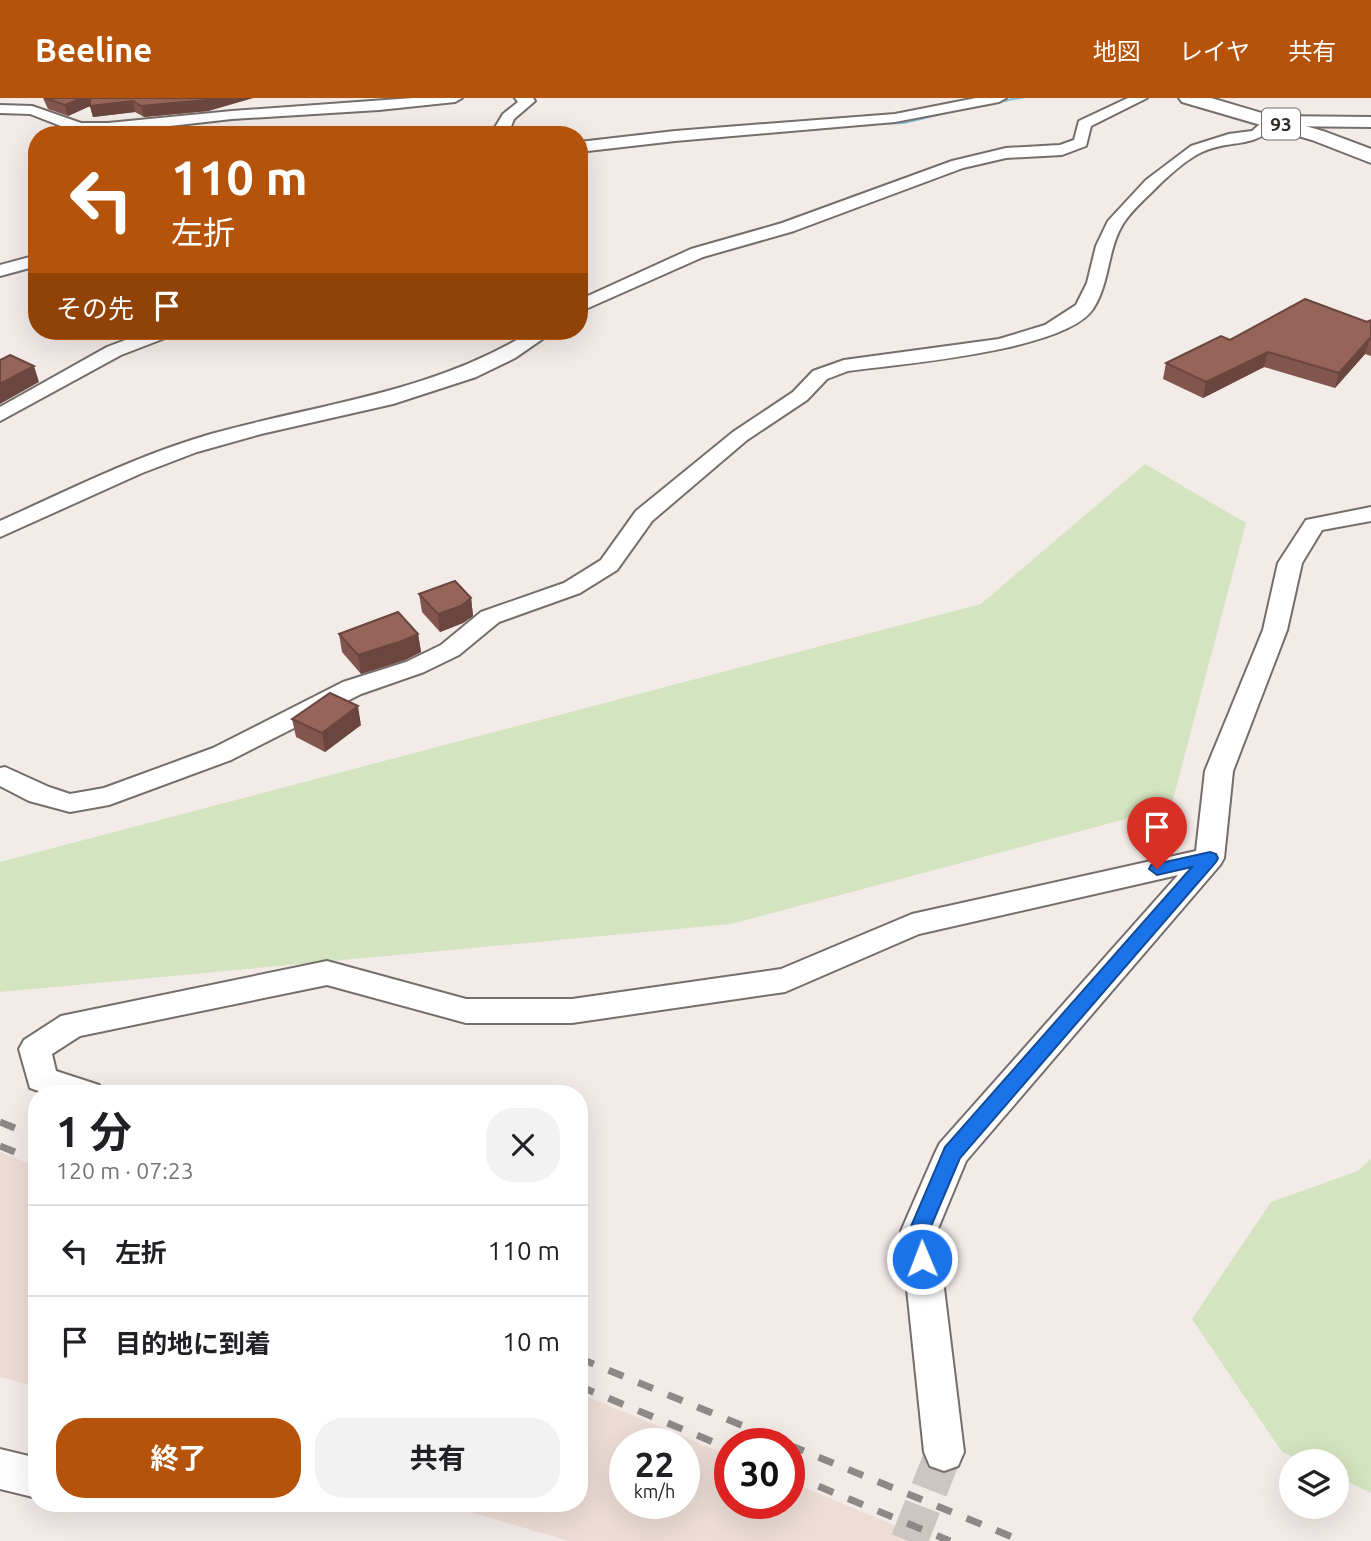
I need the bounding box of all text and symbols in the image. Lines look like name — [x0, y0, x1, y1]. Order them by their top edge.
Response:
text: Beeline — [35, 31, 152, 68]
text: 地図 — [1093, 38, 1141, 65]
text: レイヤ — [1179, 38, 1250, 65]
text: 共有 — [1288, 38, 1336, 65]
road number: 93 — [1262, 108, 1300, 140]
text: 110 m — [171, 149, 308, 204]
icon: left — [56, 154, 147, 245]
text: 左折 — [171, 214, 235, 250]
icon: arrive — [148, 287, 186, 325]
text: その先 — [56, 294, 134, 323]
pin — [1127, 797, 1187, 869]
icon: arrive — [1138, 808, 1176, 846]
text: 1 分 — [56, 1108, 132, 1155]
button: close — [486, 1108, 560, 1182]
text: 120 m · 07:23 — [56, 1158, 194, 1183]
position arrow — [885, 1222, 959, 1296]
icon: left — [56, 1232, 94, 1270]
text: 110 m — [488, 1236, 560, 1265]
text: 左折 — [115, 1238, 167, 1267]
icon: arrive — [56, 1323, 94, 1361]
text: 10 m — [502, 1327, 560, 1356]
text: 目的地に到着 — [115, 1329, 271, 1358]
button: 終了 — [56, 1418, 301, 1498]
button: 共有 — [315, 1418, 560, 1498]
speed limit sign: 30 — [714, 1428, 805, 1519]
text: 22 — [635, 1444, 674, 1484]
map controls — [1279, 1449, 1349, 1519]
button: layers — [1279, 1449, 1349, 1519]
text: km/h — [634, 1481, 675, 1501]

